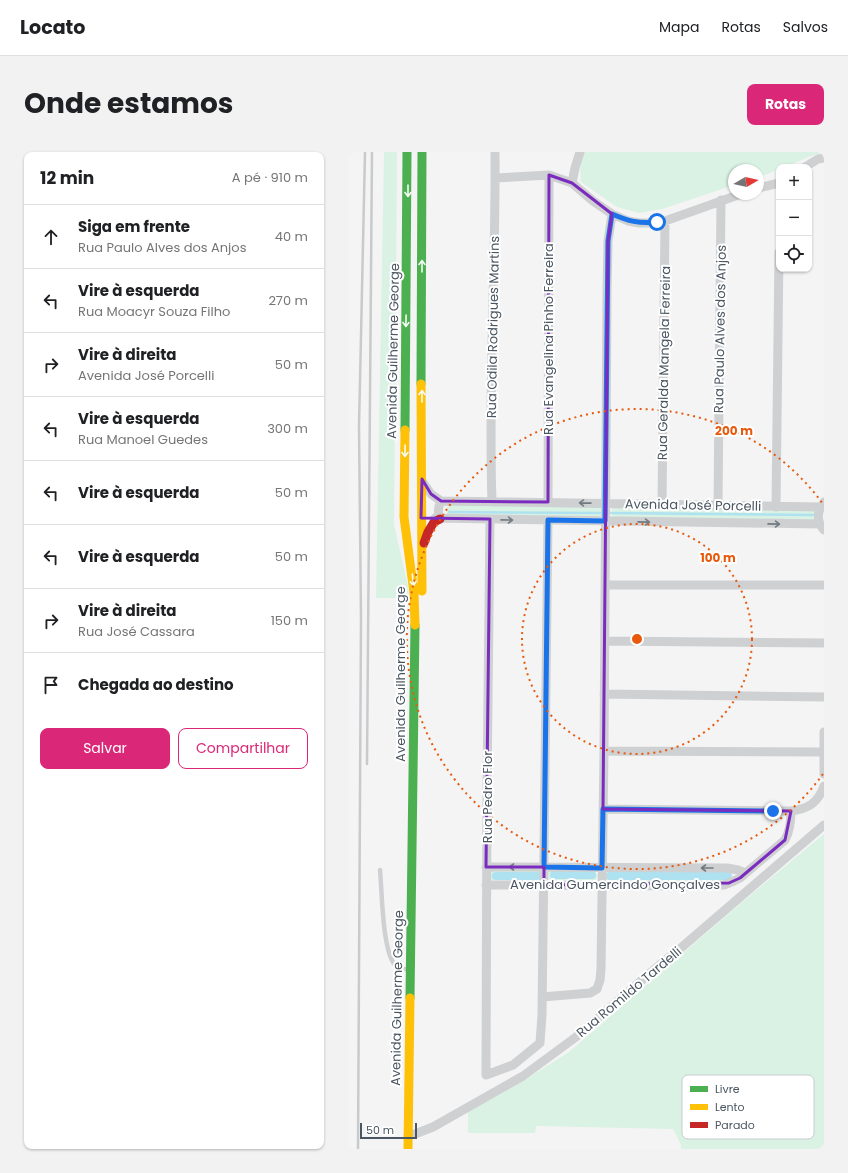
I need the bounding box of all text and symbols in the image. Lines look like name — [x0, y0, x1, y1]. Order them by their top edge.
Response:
text: Locato — [20, 14, 85, 41]
text: Mapa — [659, 17, 699, 37]
text: Rotas — [721, 17, 761, 37]
text: Salvos — [783, 17, 828, 37]
text: Onde estamos — [24, 84, 233, 123]
button: Rotas — [747, 84, 824, 125]
north arrow — [728, 164, 764, 200]
map controls — [776, 164, 812, 272]
button: + — [776, 164, 812, 200]
text: 12 min — [40, 166, 94, 190]
text: A pé · 910 m — [232, 168, 308, 187]
one-way arrow — [404, 184, 412, 197]
button: − — [776, 200, 812, 236]
route start — [648, 213, 666, 231]
text: Siga em frente — [78, 216, 190, 237]
icon: ahead — [40, 226, 62, 248]
text: 40 m — [275, 227, 308, 246]
street label: Rua Odila Rodrigues Martins — [482, 235, 504, 418]
button: locate — [776, 236, 812, 272]
text: Rua Paulo Alves dos Anjos — [78, 238, 246, 257]
street label: Rua Evangelina Pinho Ferreira — [539, 243, 558, 435]
street label: Rua Paulo Alves dos Anjos — [709, 244, 731, 413]
one-way arrow — [418, 260, 426, 273]
street label: Avenida Guilherme George — [382, 263, 404, 439]
street label: Rua Geralda Mangela Ferreira — [653, 266, 675, 460]
text: Vire à esquerda — [78, 280, 200, 301]
icon: left — [40, 290, 62, 312]
text: 270 m — [268, 291, 308, 310]
text: Rua Moacyr Souza Filho — [78, 302, 230, 321]
one-way arrow — [402, 314, 410, 327]
text: Vire à direita — [78, 344, 177, 365]
icon: right — [40, 354, 62, 376]
text: 50 m — [275, 355, 308, 374]
text: Avenida José Porcelli — [78, 366, 214, 385]
one-way arrow — [418, 390, 426, 403]
text: Vire à esquerda — [78, 408, 200, 429]
icon: left — [40, 418, 62, 440]
text: 300 m — [267, 419, 308, 438]
text: 200 m — [715, 422, 753, 439]
text: Rua Manoel Guedes — [78, 430, 208, 449]
one-way arrow — [401, 444, 409, 457]
icon: left — [40, 482, 62, 504]
text: Vire à esquerda — [78, 482, 200, 503]
text: 50 m — [275, 483, 308, 502]
street label: Avenida José Porcelli — [625, 494, 761, 516]
one-way arrow — [579, 499, 592, 507]
one-way arrow — [500, 516, 513, 523]
one-way arrow — [637, 518, 650, 526]
one-way arrow — [767, 520, 780, 528]
icon: left — [40, 546, 62, 568]
text: Vire à esquerda — [78, 546, 200, 567]
text: 50 m — [275, 547, 308, 566]
text: 100 m — [700, 549, 736, 566]
one-way arrow — [410, 573, 417, 586]
street label: Avenida Guilherme George — [391, 586, 410, 762]
text: Vire à direita — [78, 600, 177, 621]
icon: right — [40, 610, 62, 632]
text: 150 m — [271, 611, 308, 630]
text: Rua José Cassara — [78, 622, 195, 641]
centre of rings — [630, 632, 644, 646]
icon: arrive — [40, 674, 62, 696]
text: Chegada ao destino — [78, 674, 234, 695]
button: Salvar — [40, 728, 170, 769]
button: Compartilhar — [178, 728, 308, 769]
street label: Rua Pedro Flor — [478, 751, 497, 843]
route end — [764, 802, 782, 820]
one-way arrow — [509, 863, 522, 871]
one-way arrow — [701, 864, 714, 872]
street label: Avenida Gumercindo Gonçalves — [510, 875, 720, 894]
street label: Avenida Guilherme George — [386, 910, 408, 1086]
street label: Rua Romildo Tardelli — [572, 942, 686, 1042]
legend — [682, 1075, 814, 1139]
text: Livre — [715, 1081, 740, 1097]
text: Lento — [715, 1099, 745, 1115]
text: Parado — [715, 1117, 755, 1133]
scale bar — [360, 1121, 417, 1140]
text: 50 m — [366, 1122, 394, 1138]

